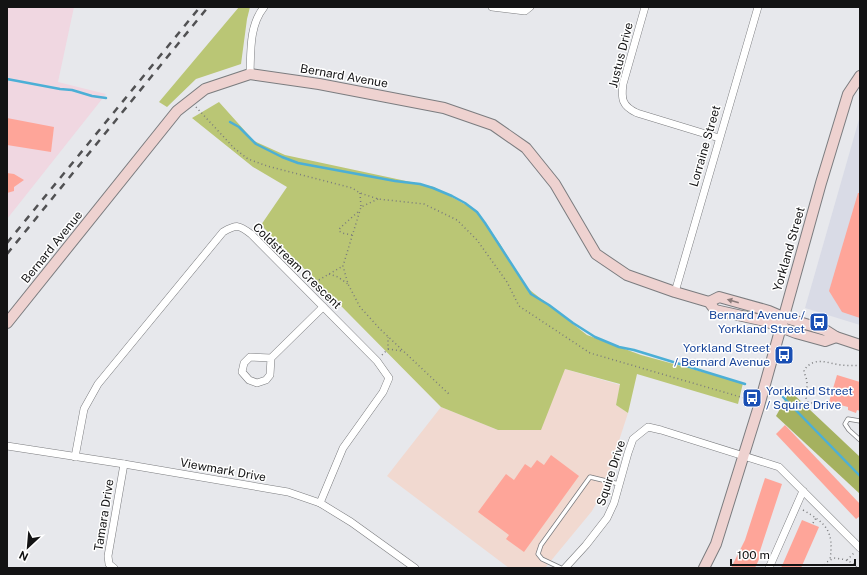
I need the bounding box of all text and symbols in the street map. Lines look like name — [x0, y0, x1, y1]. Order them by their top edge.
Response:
street label: Justus Drive — [606, 21, 636, 89]
street label: Bernard Avenue — [299, 61, 389, 91]
street label: Lorraine Street — [687, 103, 723, 188]
street label: Yorkland Street — [770, 205, 808, 293]
street label: Bernard Avenue — [19, 208, 86, 286]
street label: Coldstream Crescent — [250, 220, 344, 312]
one-way arrow — [727, 298, 739, 304]
place label: Bernard Avenue / Yorkland Street — [709, 308, 806, 336]
bus stop icon: Bernard Avenue / Yorkland Street — [808, 311, 830, 333]
place label: Yorkland Street / Bernard Avenue — [674, 341, 770, 369]
bus stop icon: Yorkland Street / Bernard Avenue — [773, 344, 795, 366]
place label: Yorkland Street / Squire Drive — [766, 384, 853, 412]
bus stop icon: Yorkland Street / Squire Drive — [741, 387, 763, 409]
street label: Squire Drive — [594, 438, 628, 508]
street label: Viewmark Drive — [179, 456, 267, 484]
street label: Tamara Drive — [91, 478, 117, 552]
north arrow — [8, 527, 48, 567]
scale bar — [731, 541, 855, 567]
text: 100 m — [737, 548, 770, 562]
text: N — [17, 549, 30, 563]

